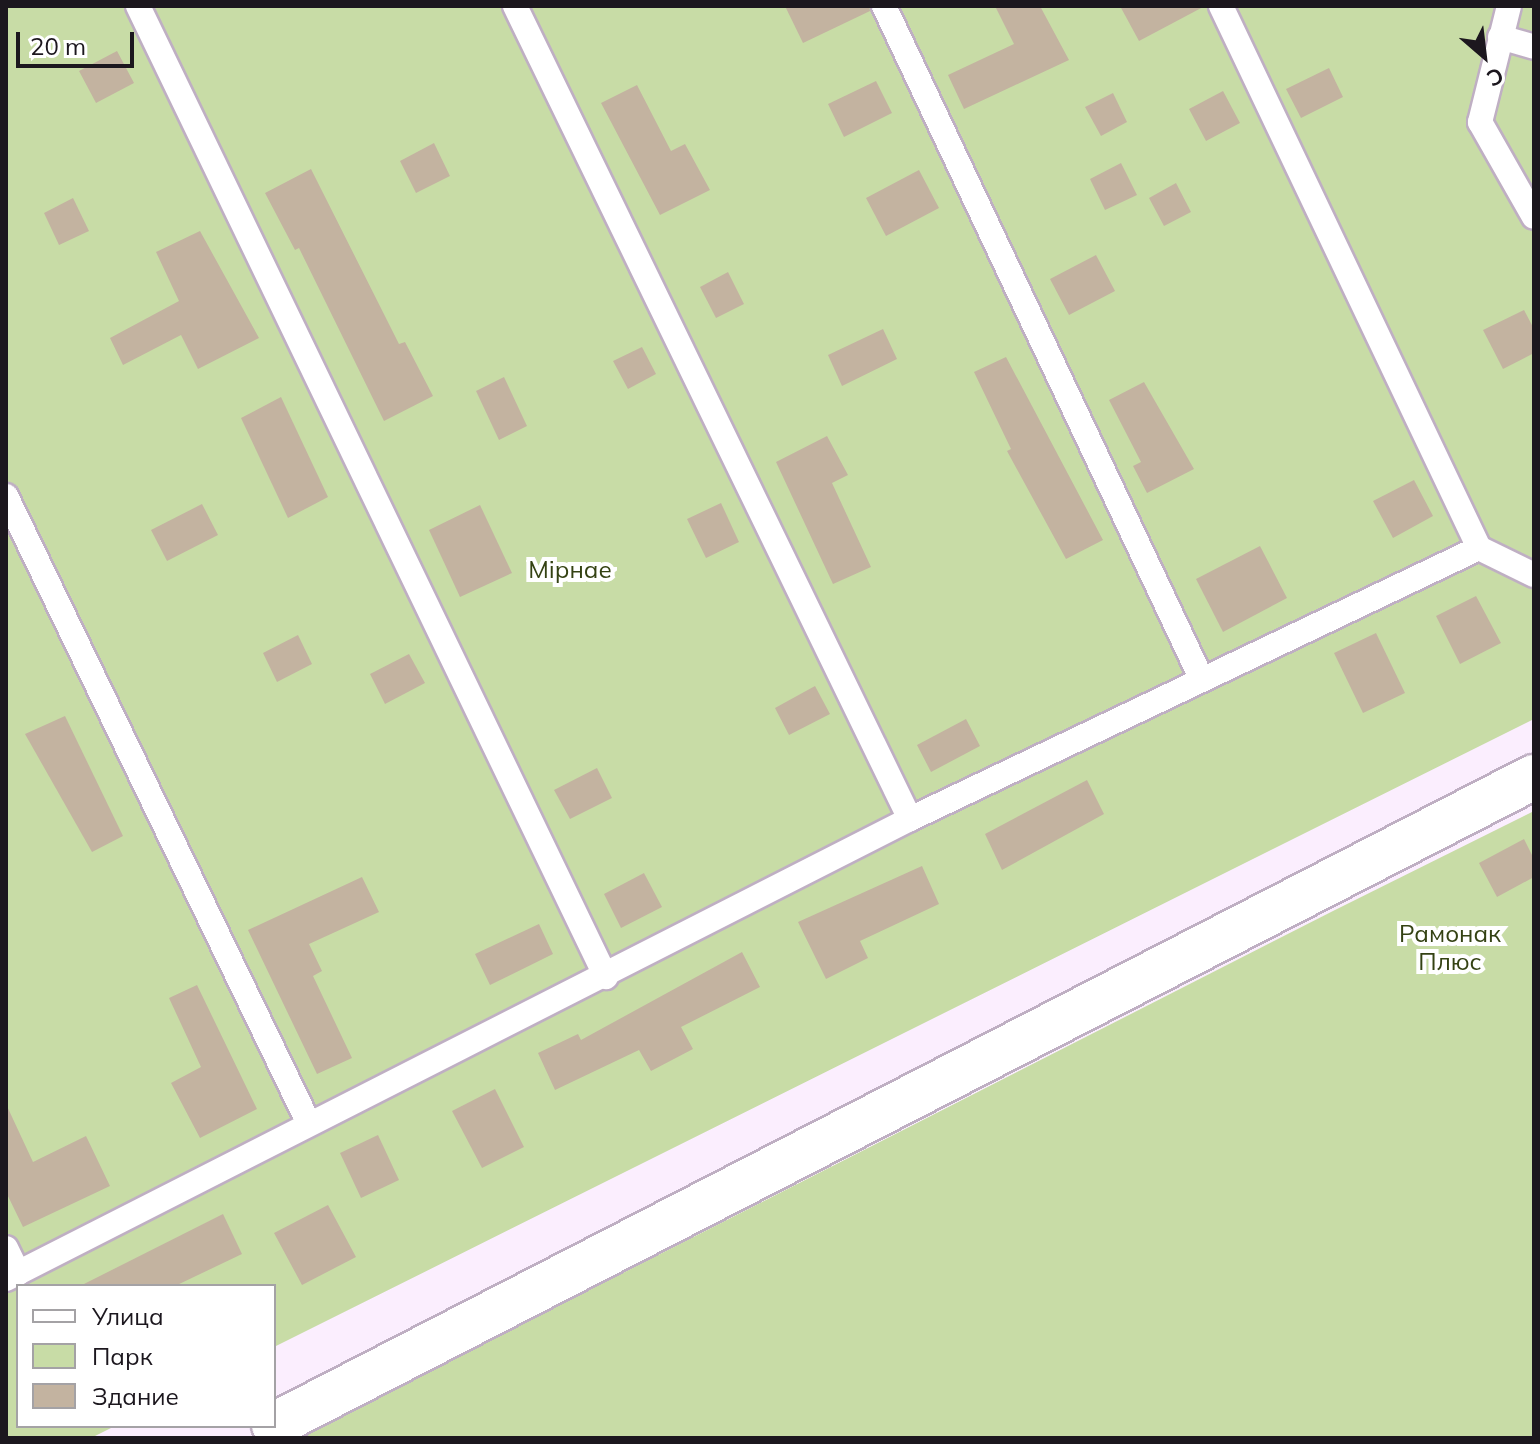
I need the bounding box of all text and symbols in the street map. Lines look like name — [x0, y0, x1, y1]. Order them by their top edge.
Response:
scale bar — [20, 16, 138, 66]
north arrow — [1444, 16, 1524, 96]
text: 20 m — [30, 31, 86, 61]
text: С — [1482, 61, 1509, 93]
park label: Мірнае — [528, 556, 612, 584]
park label: Рамонак Плюс — [1399, 920, 1501, 976]
legend — [16, 1284, 276, 1428]
text: Улица — [92, 1301, 164, 1331]
text: Парк — [92, 1341, 153, 1371]
text: Здание — [92, 1381, 179, 1411]

